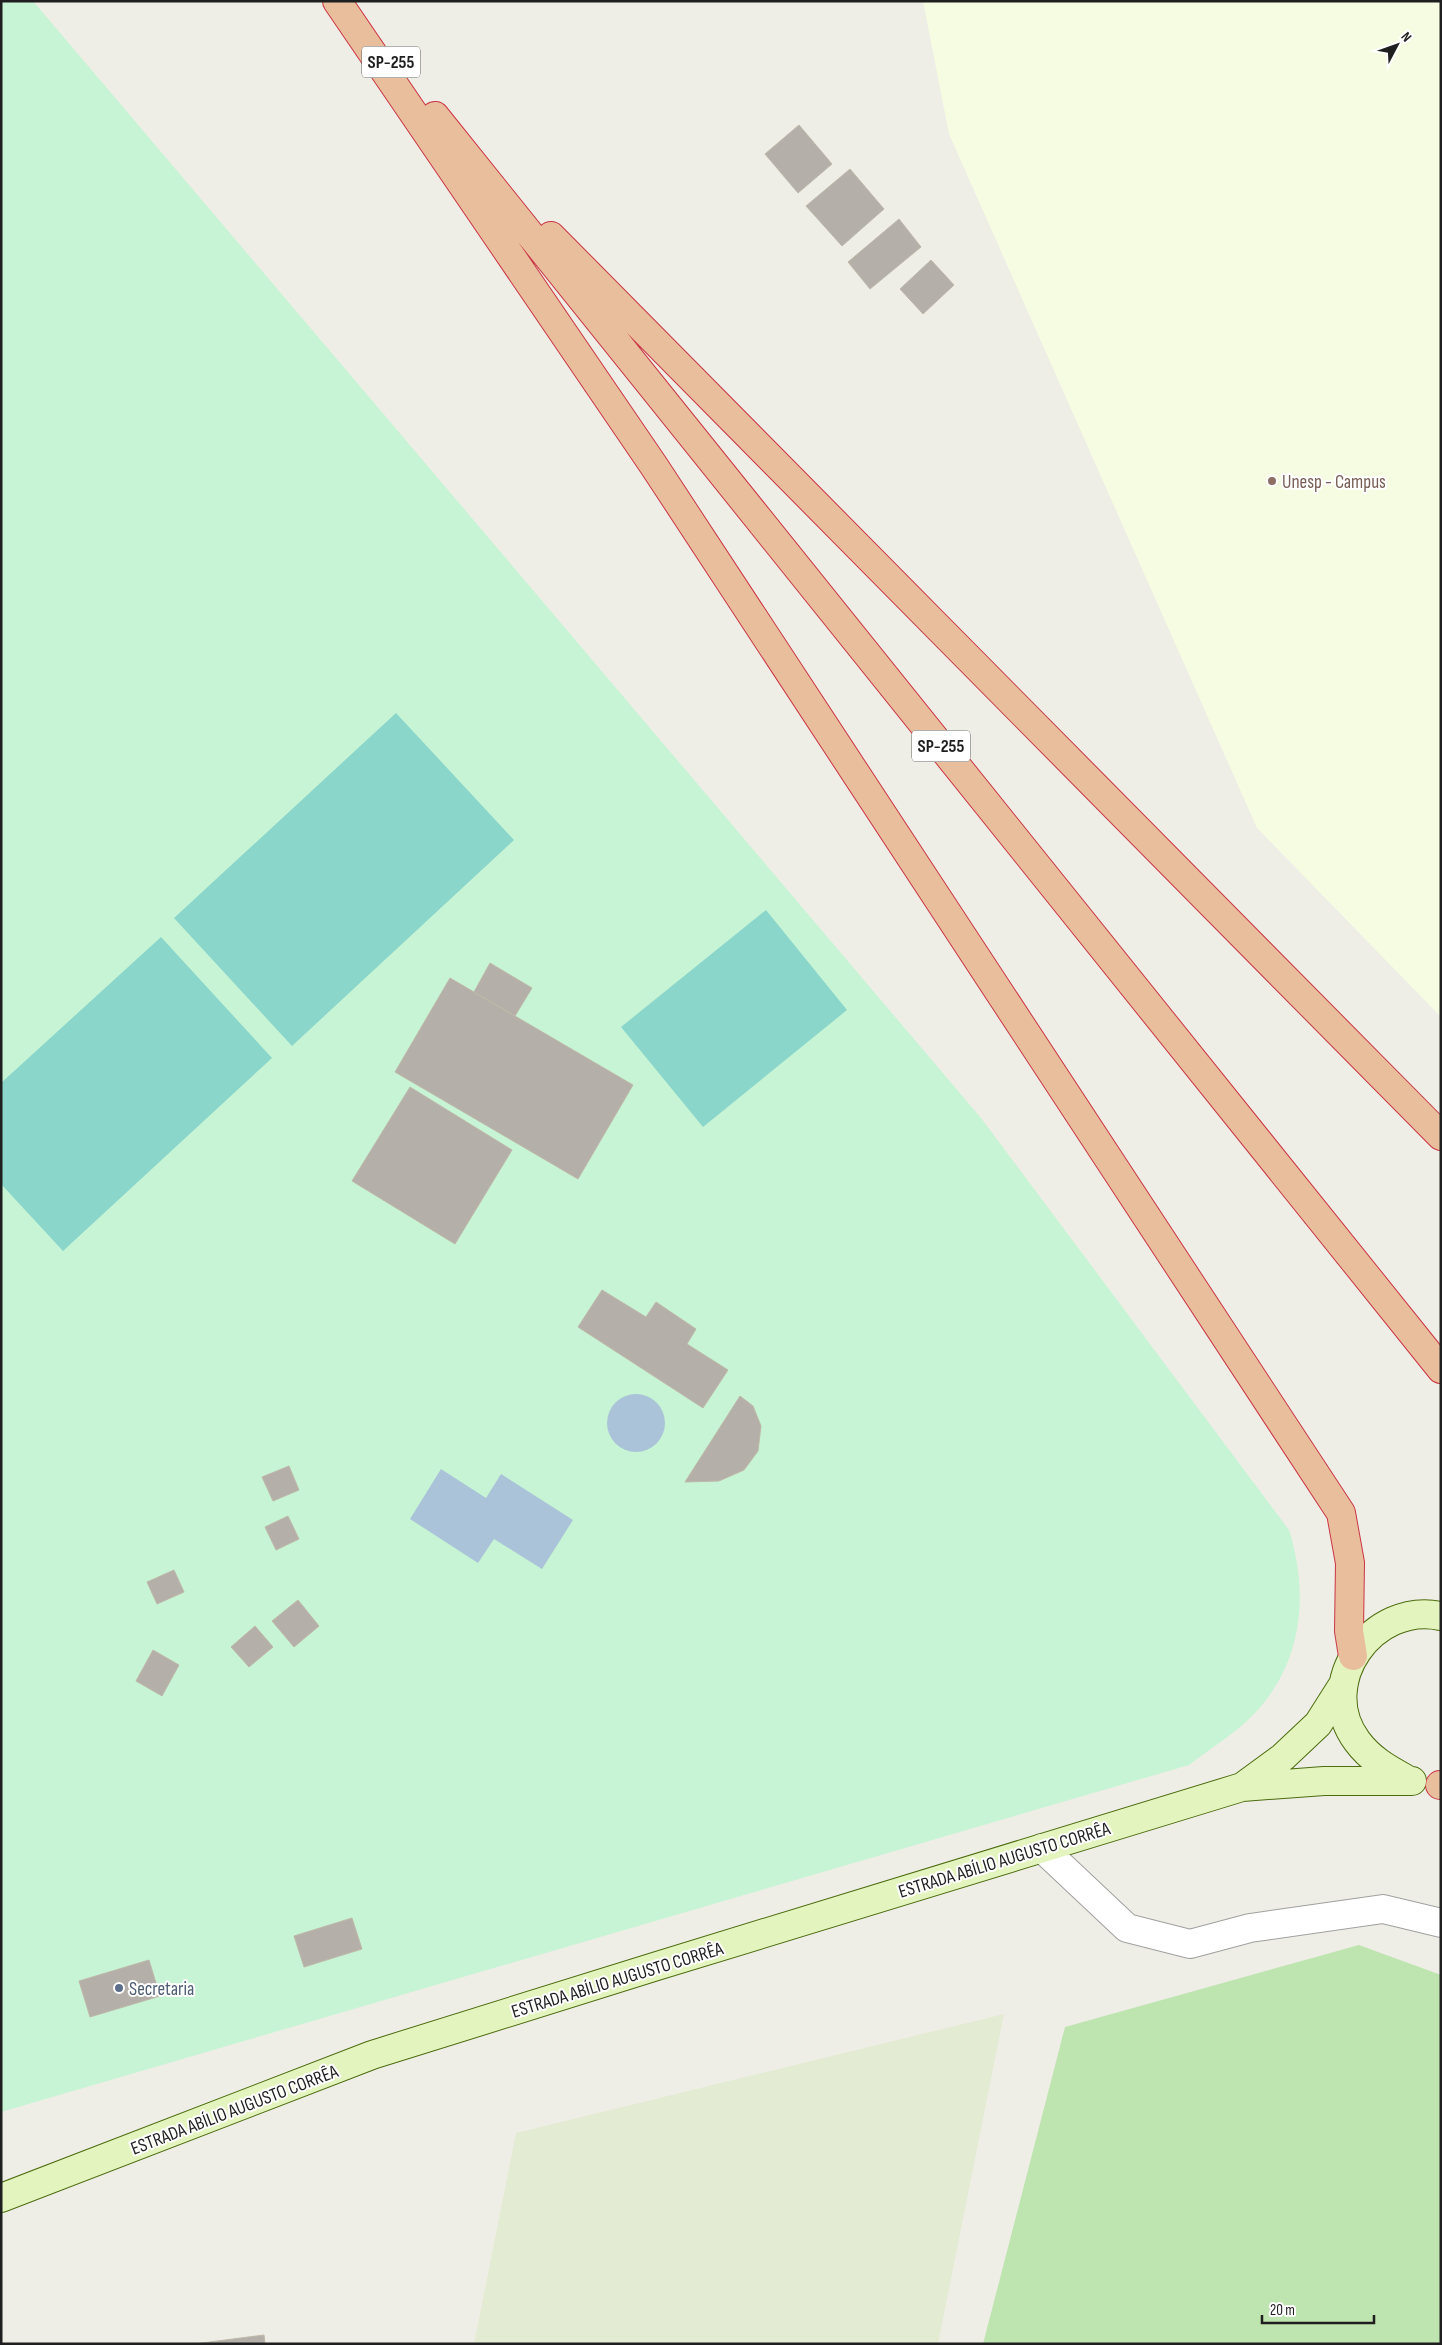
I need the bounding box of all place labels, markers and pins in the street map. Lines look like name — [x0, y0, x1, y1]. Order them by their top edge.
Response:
place label: Unesp - Campus — [1282, 471, 1386, 494]
marker: Unesp - Campus — [1266, 475, 1278, 487]
place label: Secretaria — [129, 1978, 194, 2001]
marker: Secretaria — [113, 1982, 125, 1994]

